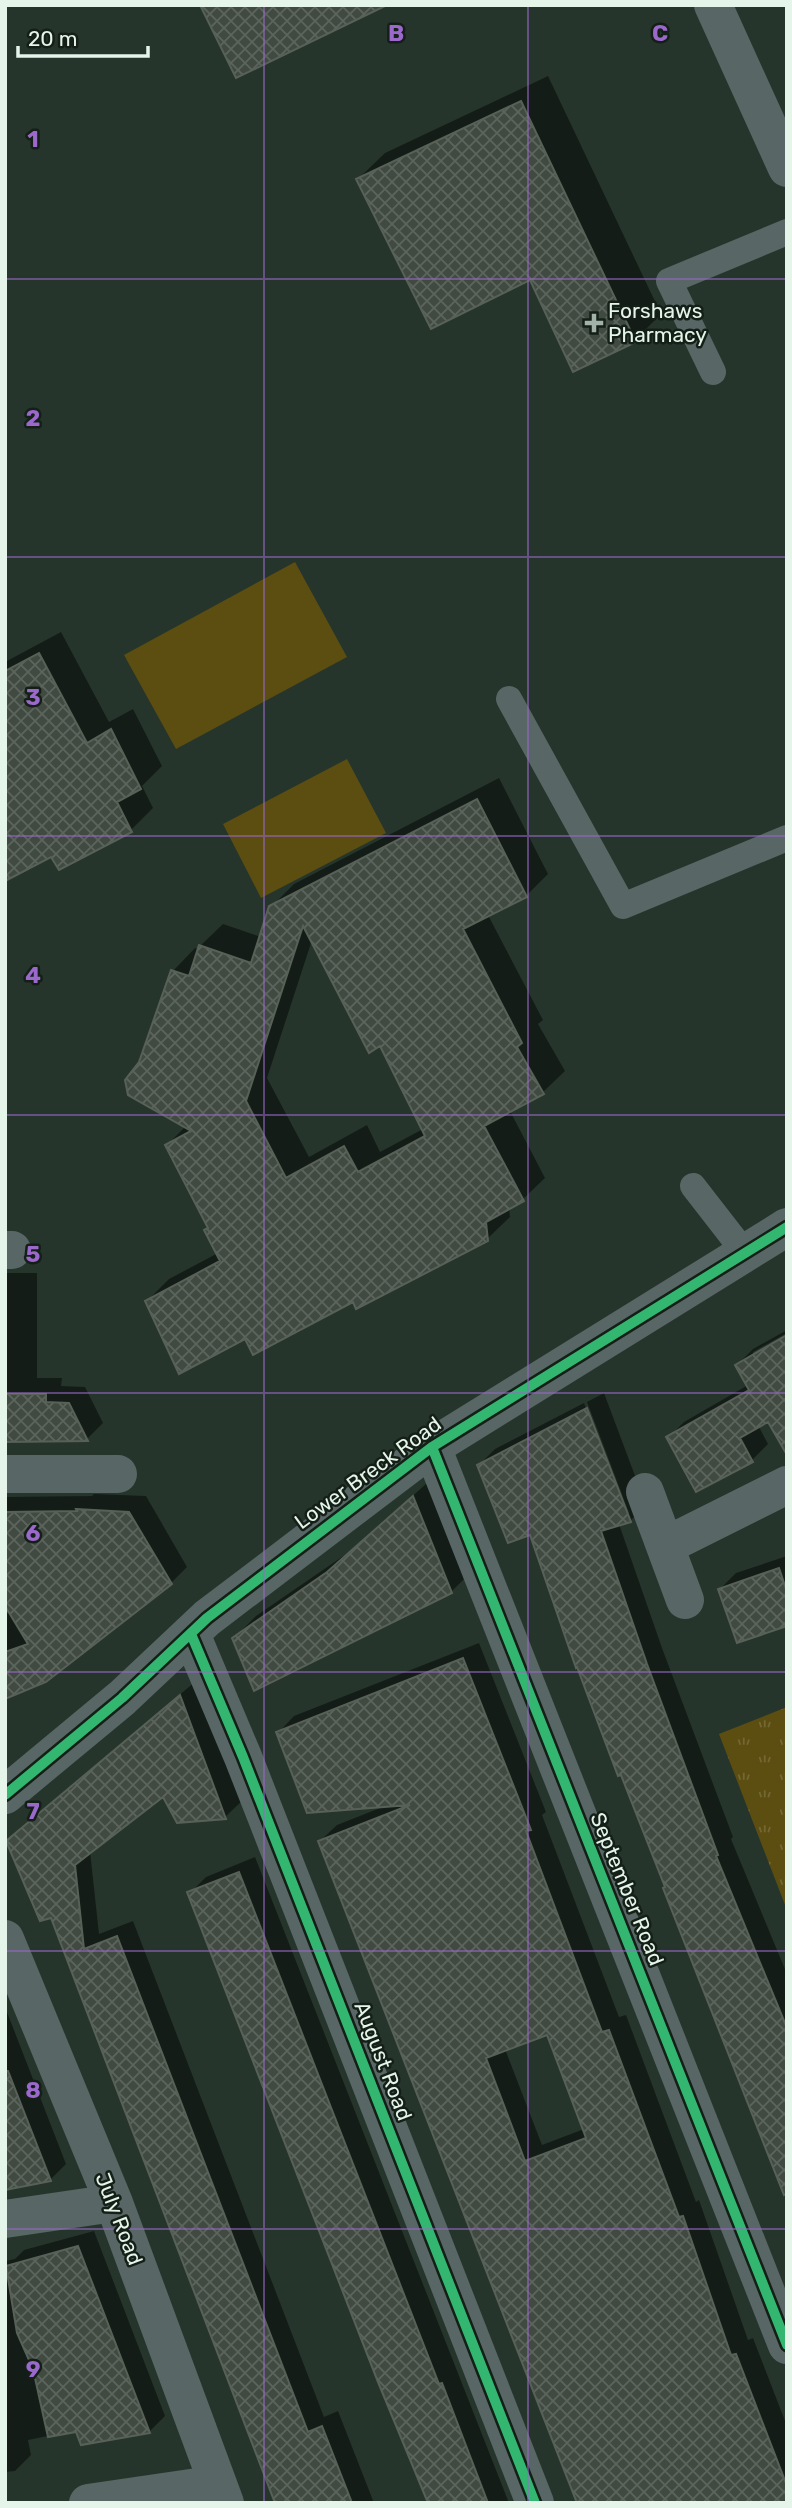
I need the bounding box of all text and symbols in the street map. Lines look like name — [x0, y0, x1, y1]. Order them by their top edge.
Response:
scale bar — [18, 14, 147, 58]
text: B — [388, 19, 404, 47]
text: C — [652, 19, 668, 47]
text: 20 m — [28, 26, 77, 51]
text: 1 — [27, 125, 39, 153]
place label: Forshaws Pharmacy — [608, 298, 707, 347]
marker: Forshaws Pharmacy — [586, 315, 602, 331]
text: 2 — [26, 404, 40, 432]
text: 3 — [25, 683, 41, 711]
text: 4 — [25, 961, 41, 989]
text: 5 — [26, 1240, 41, 1268]
street label: Lower Breck Road — [290, 1411, 446, 1534]
text: 6 — [26, 1519, 41, 1547]
text: 7 — [26, 1797, 40, 1825]
street label: September Road — [585, 1809, 669, 1969]
street label: August Road — [349, 1998, 418, 2124]
text: 8 — [25, 2076, 41, 2104]
street label: July Road — [90, 2169, 149, 2269]
text: 9 — [26, 2355, 40, 2383]

